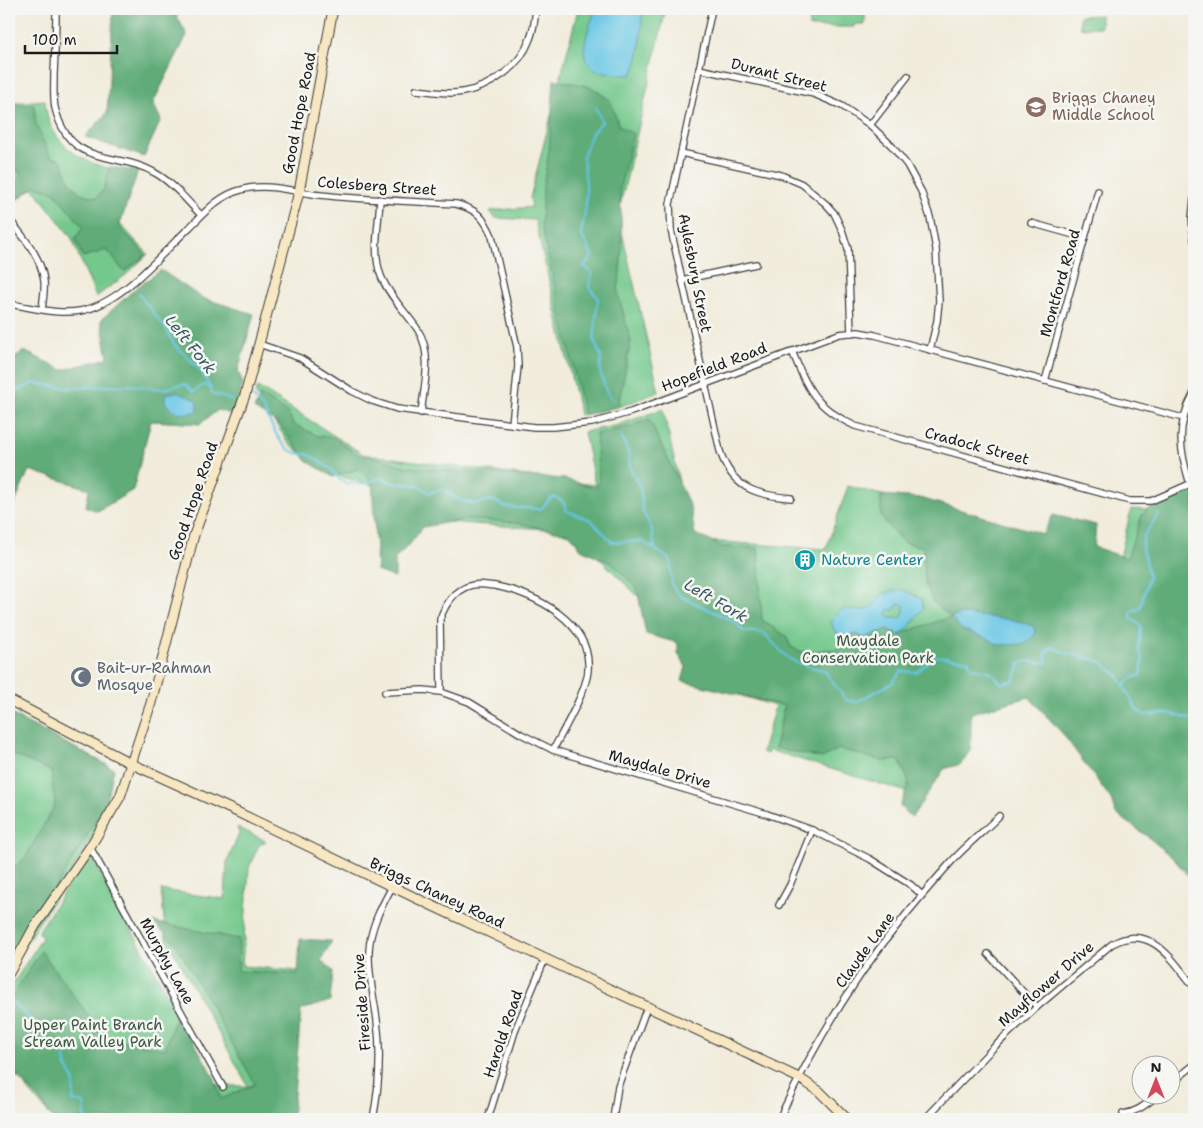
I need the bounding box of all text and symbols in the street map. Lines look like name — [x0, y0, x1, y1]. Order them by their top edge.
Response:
scale bar — [25, 22, 118, 54]
text: 100 m — [32, 30, 77, 50]
street label: Good Hope Road — [277, 50, 321, 176]
street label: Durant Street — [729, 53, 829, 97]
place label: Briggs Chaney Middle School — [1052, 88, 1156, 125]
school or university icon: Briggs Chaney Middle School — [1024, 95, 1048, 119]
street label: Colesberg Street — [317, 172, 437, 200]
street label: Aylesbury Street — [674, 212, 716, 334]
street label: Montford Road — [1035, 226, 1085, 339]
water label: Left Fork — [160, 310, 221, 378]
street label: Hopefield Road — [658, 338, 770, 396]
street label: Cradock Street — [923, 422, 1031, 470]
street label: Good Hope Road — [163, 439, 223, 563]
building icon: Nature Center — [793, 548, 817, 572]
place label: Nature Center — [821, 550, 924, 570]
water label: Left Fork — [680, 574, 751, 627]
park label: Maydale Conservation Park — [802, 631, 934, 668]
place label: Bait-ur-Rahman Mosque — [97, 658, 211, 695]
mosque icon: Bait-ur-Rahman Mosque — [69, 665, 93, 689]
street label: Maydale Drive — [606, 745, 714, 793]
street label: Briggs Chaney Road — [366, 853, 508, 933]
street label: Claude Lane — [831, 908, 899, 992]
street label: Murphy Lane — [135, 914, 199, 1008]
street label: Mayflower Drive — [994, 937, 1098, 1031]
street label: Fireside Drive — [349, 953, 375, 1051]
street label: Harold Road — [479, 987, 528, 1081]
park label: Upper Paint Branch Stream Valley Park — [23, 1015, 163, 1052]
north arrow — [1130, 1056, 1180, 1106]
text: N — [1150, 1058, 1162, 1076]

